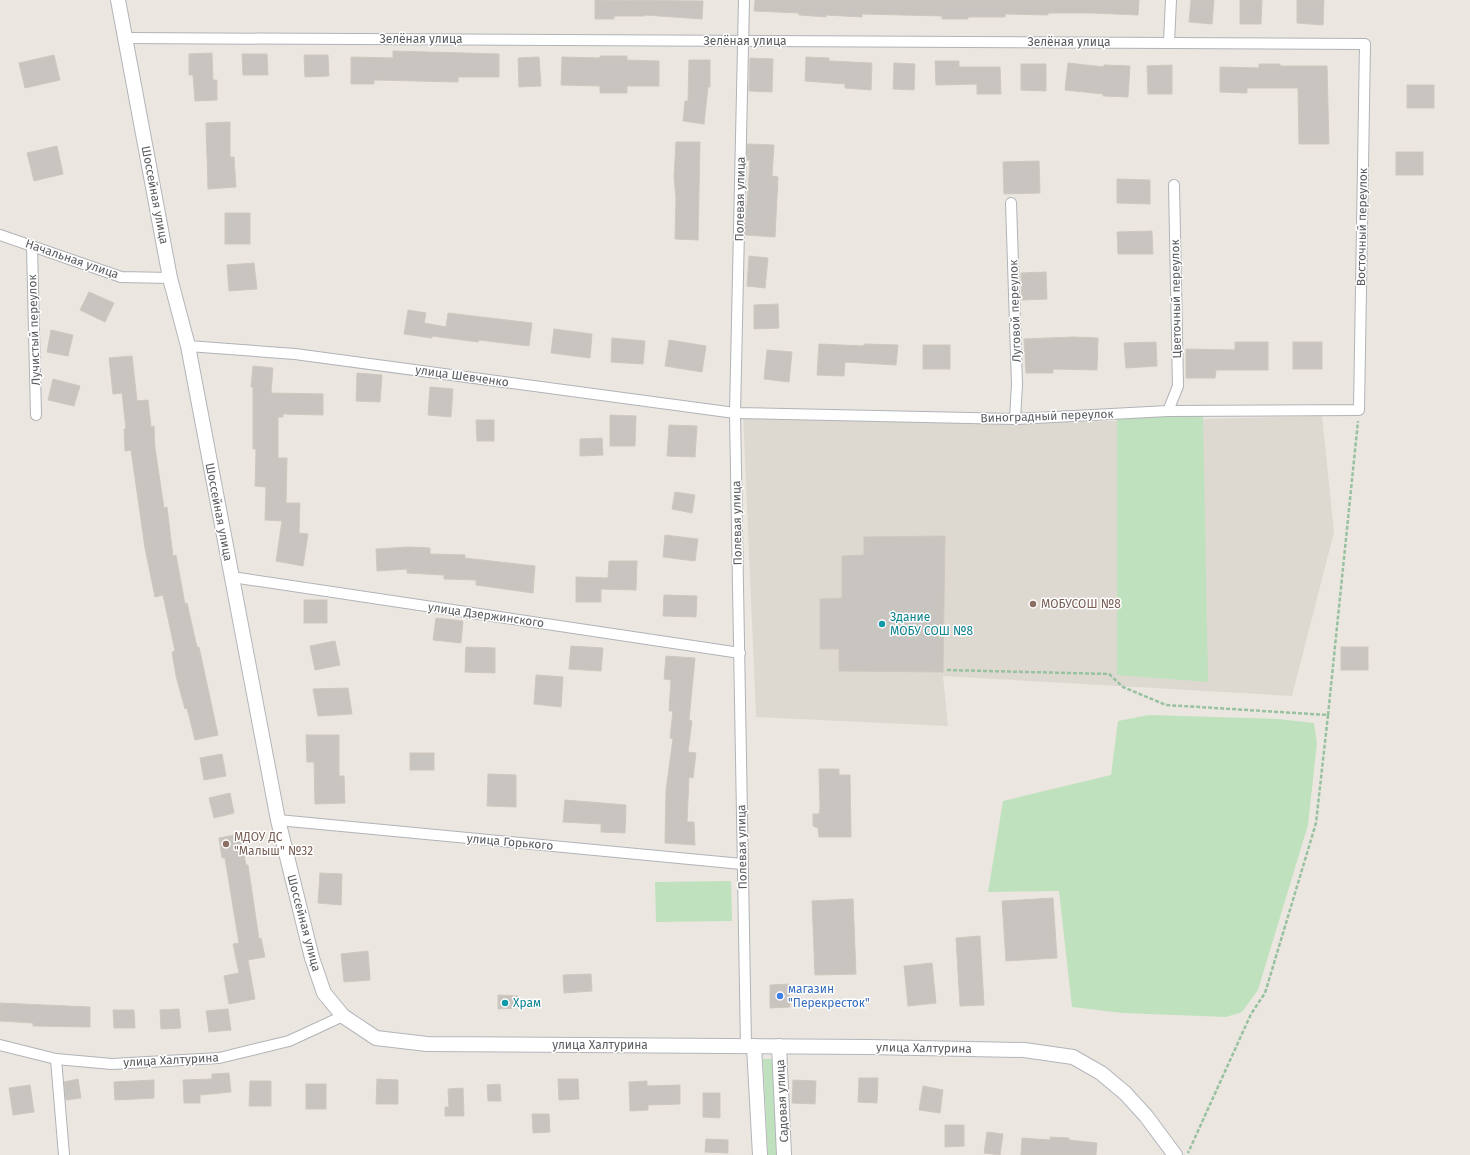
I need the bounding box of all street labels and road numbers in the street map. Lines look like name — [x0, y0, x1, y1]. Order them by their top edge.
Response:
street label: Зелёная улица — [380, 32, 463, 46]
street label: Зелёная улица — [704, 34, 787, 48]
street label: Зелёная улица — [1028, 35, 1111, 49]
street label: Шоссейная улица — [139, 145, 171, 245]
street label: Полевая улица — [732, 156, 748, 242]
street label: Восточный переулок — [1354, 167, 1370, 286]
street label: Начальная улица — [23, 236, 121, 282]
street label: Цветочный переулок — [1168, 239, 1184, 359]
street label: Луговой переулок — [1006, 259, 1024, 363]
street label: Лучистый переулок — [25, 273, 43, 386]
street label: улица Шевченко — [414, 363, 510, 389]
street label: Виноградный переулок — [980, 407, 1115, 425]
street label: Шоссейная улица — [203, 462, 235, 562]
street label: Полевая улица — [729, 480, 745, 566]
street label: улица Дзержинского — [427, 600, 545, 630]
street label: Полевая улица — [734, 804, 750, 890]
street label: улица Горького — [466, 831, 554, 853]
street label: Шоссейная улица — [284, 873, 324, 973]
street label: улица Халтурина — [552, 1038, 648, 1052]
street label: улица Халтурина — [876, 1040, 972, 1056]
street label: улица Халтурина — [123, 1051, 219, 1069]
street label: Садовая улица — [773, 1059, 791, 1143]

